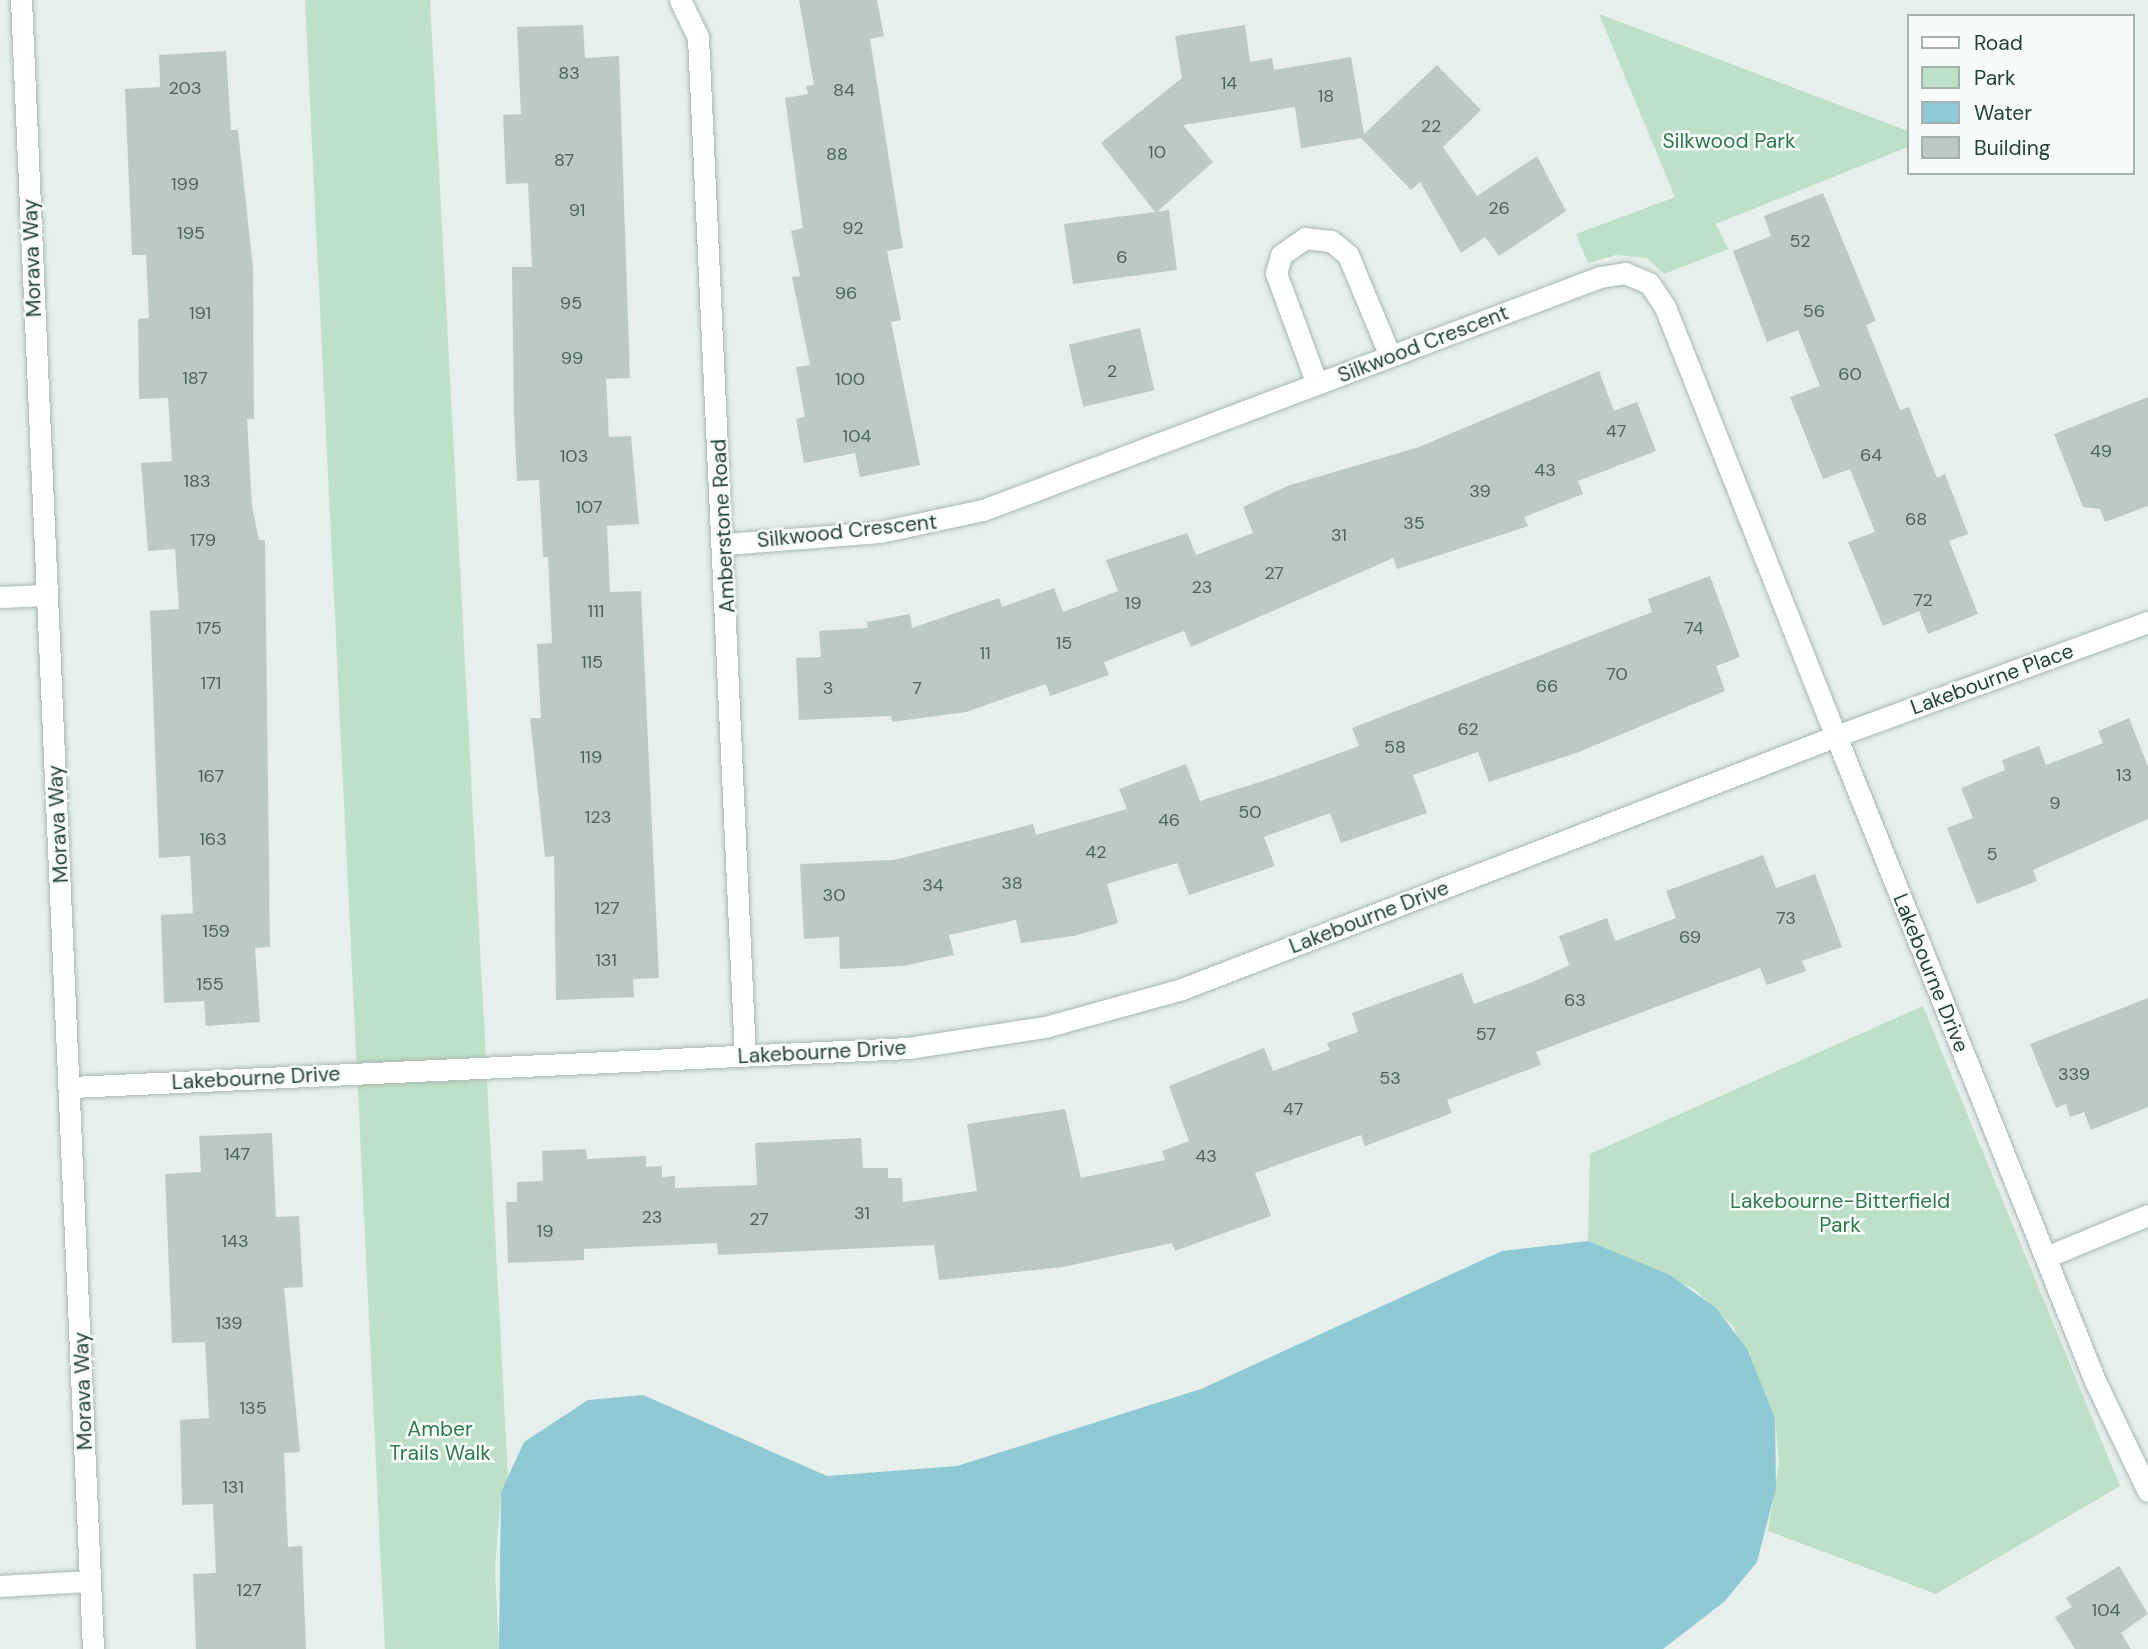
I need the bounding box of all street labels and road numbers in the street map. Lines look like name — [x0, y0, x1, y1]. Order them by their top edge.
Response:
street label: Morava Way — [17, 198, 47, 318]
street label: Silkwood Crescent — [1334, 300, 1512, 388]
street label: Amberstone Road — [706, 438, 740, 614]
street label: Silkwood Crescent — [756, 509, 938, 553]
street label: Lakebourne Place — [1907, 638, 2077, 720]
street label: Morava Way — [42, 764, 74, 884]
street label: Lakebourne Drive — [1286, 875, 1452, 959]
street label: Lakebourne Drive — [1888, 890, 1974, 1056]
street label: Lakebourne Drive — [737, 1035, 907, 1069]
street label: Lakebourne Drive — [171, 1061, 341, 1095]
street label: Morava Way — [68, 1331, 98, 1451]

